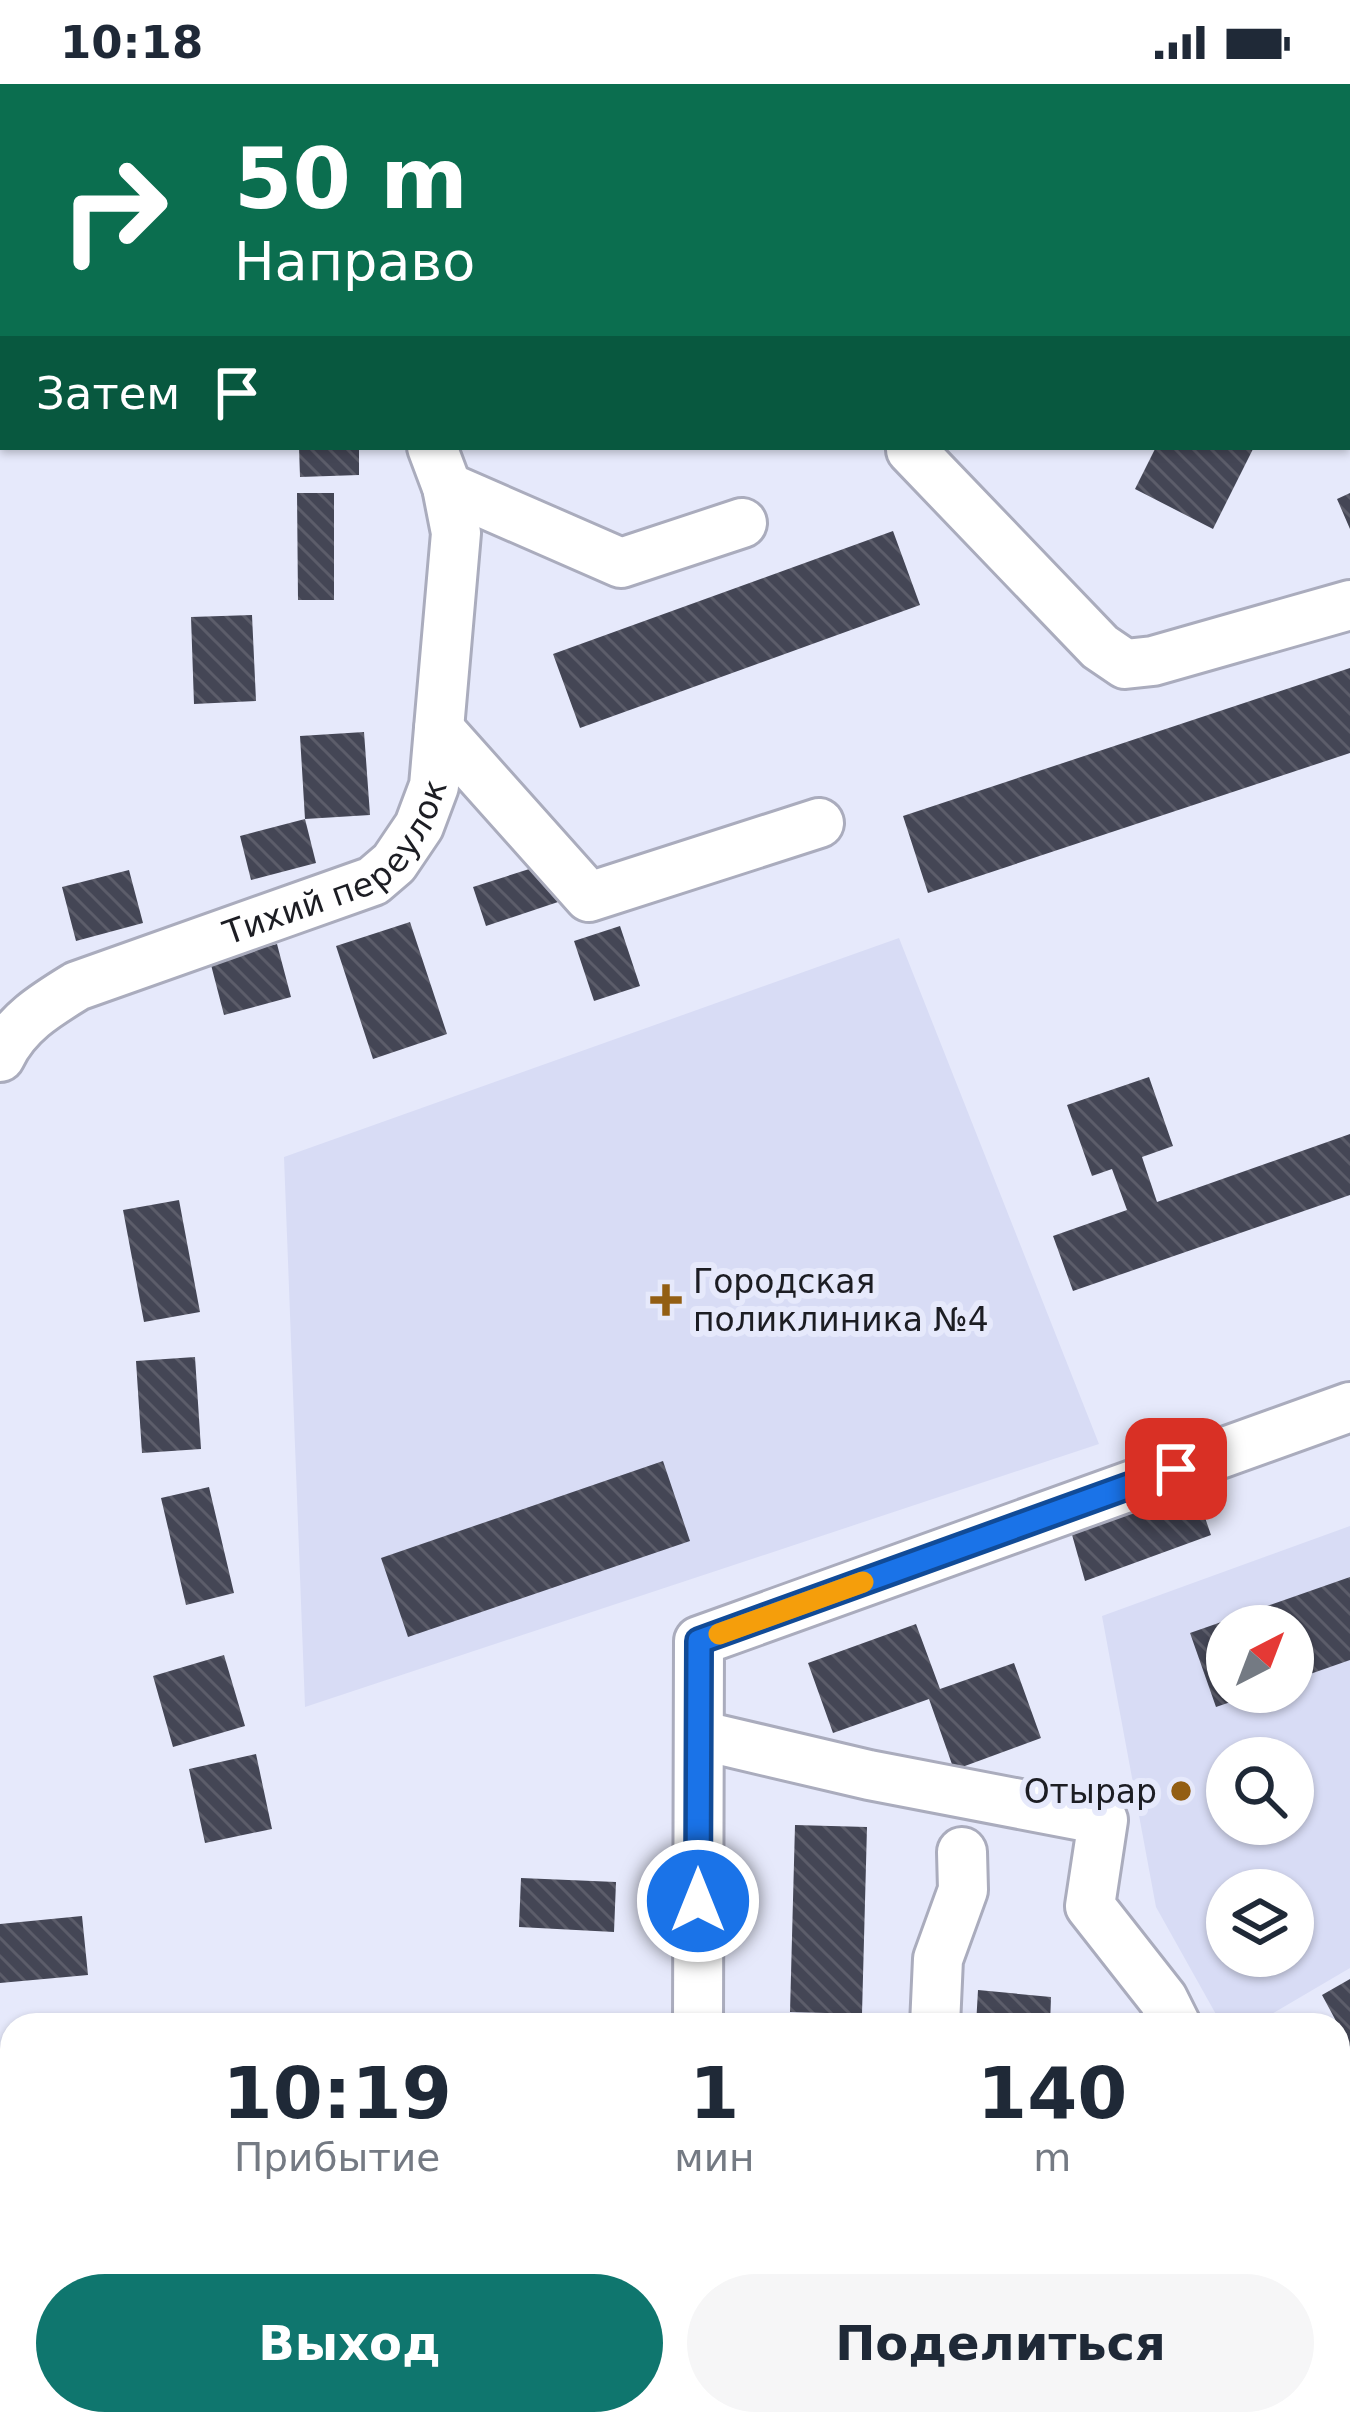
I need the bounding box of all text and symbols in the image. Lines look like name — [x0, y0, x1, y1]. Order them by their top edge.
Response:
text: 10:18 — [60, 16, 203, 69]
text: 50 m — [234, 130, 468, 228]
icon: right — [36, 132, 192, 288]
text: Направо — [234, 230, 475, 293]
icon: arrive — [204, 360, 270, 426]
text: Затем — [36, 367, 180, 420]
street label: Тихий переулок — [217, 774, 454, 952]
place label: Городская поликлиника №4 — [693, 1262, 989, 1339]
marker: Городская поликлиника №4 — [650, 1284, 682, 1316]
pin — [1125, 1418, 1227, 1520]
icon: arrive — [1143, 1436, 1209, 1502]
north arrow — [1206, 1605, 1314, 1713]
map controls — [1206, 1605, 1314, 1977]
button: search — [1206, 1737, 1314, 1845]
place label: Отырар — [1024, 1772, 1157, 1811]
marker: Отырар — [1168, 1778, 1194, 1804]
position arrow — [635, 1838, 761, 1964]
button: layers — [1206, 1869, 1314, 1977]
text: 10:19 — [223, 2051, 452, 2135]
text: 1 — [689, 2051, 739, 2135]
text: 140 — [977, 2051, 1127, 2135]
text: Прибытие — [234, 2135, 440, 2180]
text: мин — [674, 2135, 755, 2180]
text: m — [1033, 2135, 1071, 2180]
button: Выход — [36, 2274, 663, 2412]
button: Поделиться — [687, 2274, 1314, 2412]

